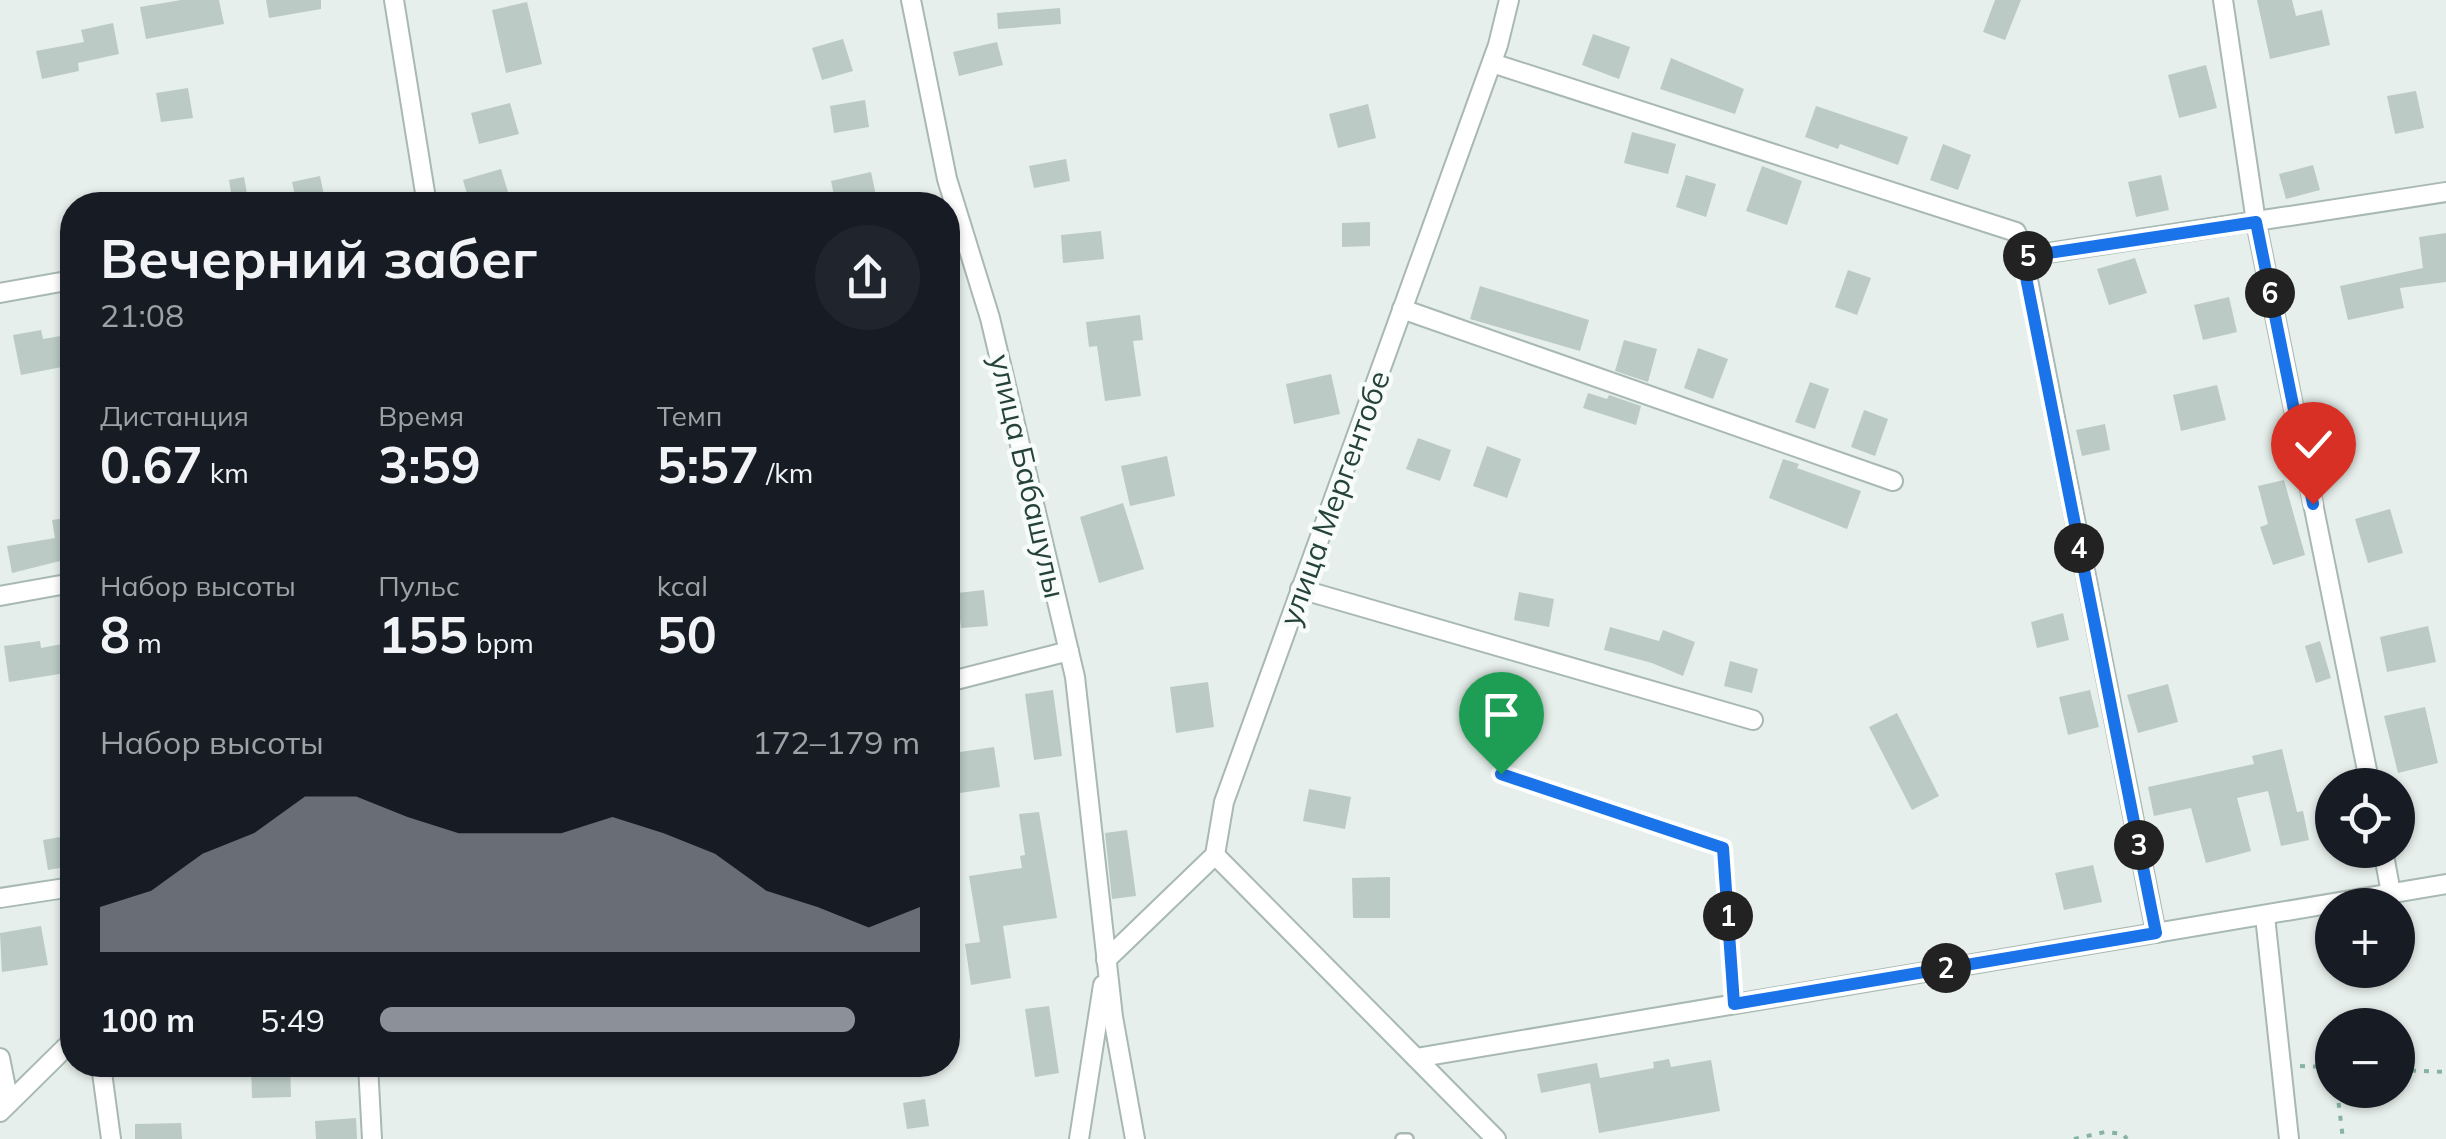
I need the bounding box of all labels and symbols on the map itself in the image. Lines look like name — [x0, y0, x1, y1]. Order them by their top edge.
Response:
pin: 5 — [2003, 231, 2053, 281]
pin: 6 — [2245, 268, 2295, 318]
street label: улица Бабашулы — [981, 350, 1075, 602]
street label: улица Мергентобе — [1270, 365, 1398, 631]
pin — [2271, 402, 2356, 505]
pin: 4 — [2054, 523, 2104, 573]
pin — [1459, 672, 1544, 775]
pin: 3 — [2114, 820, 2164, 870]
pin: 1 — [1703, 891, 1753, 941]
pin: 2 — [1921, 943, 1971, 993]

